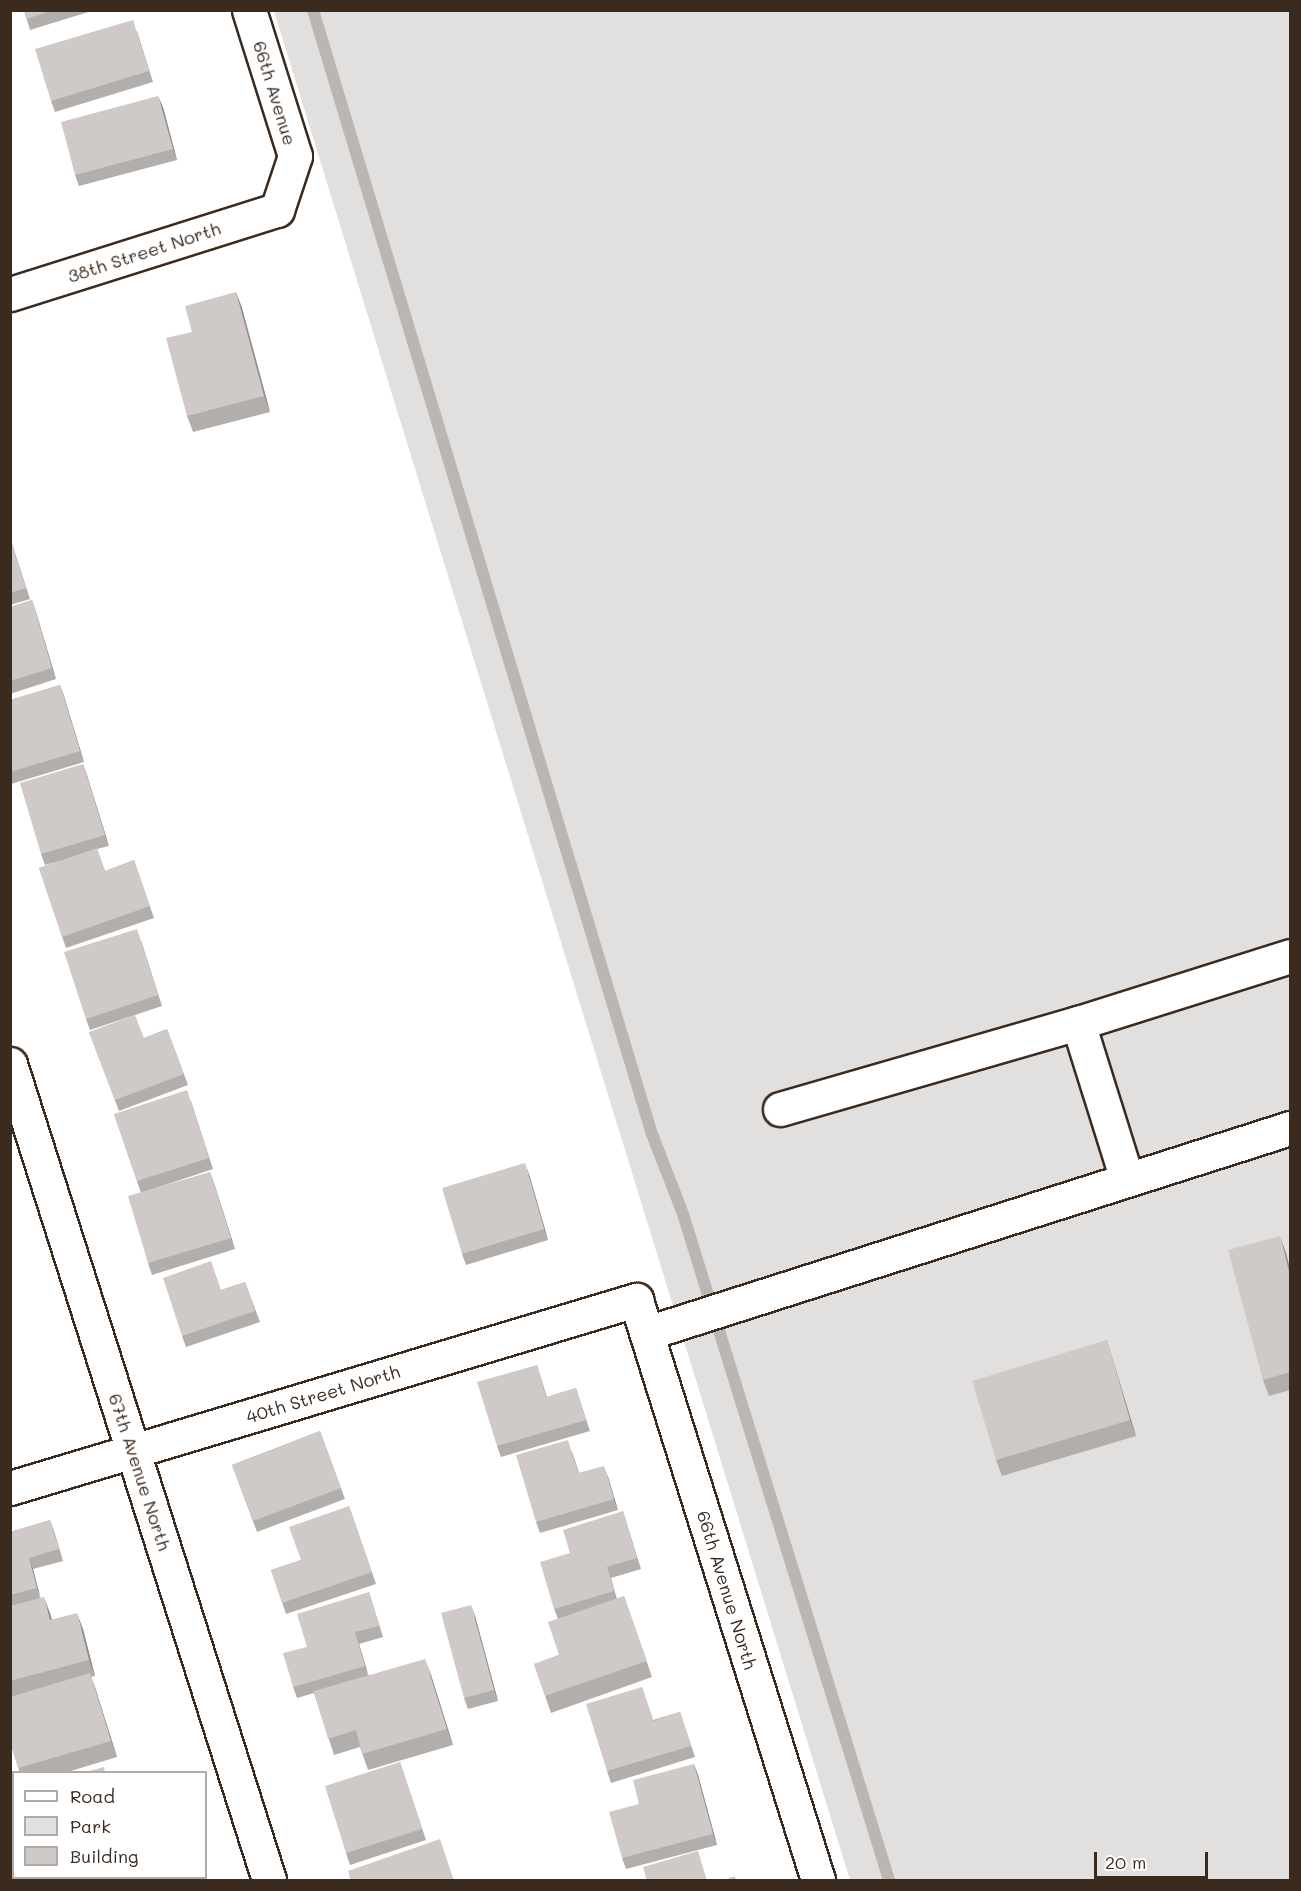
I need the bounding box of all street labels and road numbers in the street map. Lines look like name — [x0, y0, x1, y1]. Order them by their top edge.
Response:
street label: 66th Avenue — [249, 38, 301, 148]
street label: 38th Street North — [65, 217, 223, 287]
street label: 40th Street North — [244, 1360, 402, 1428]
street label: 67th Avenue North — [104, 1391, 176, 1553]
street label: 66th Avenue North — [693, 1508, 761, 1672]

